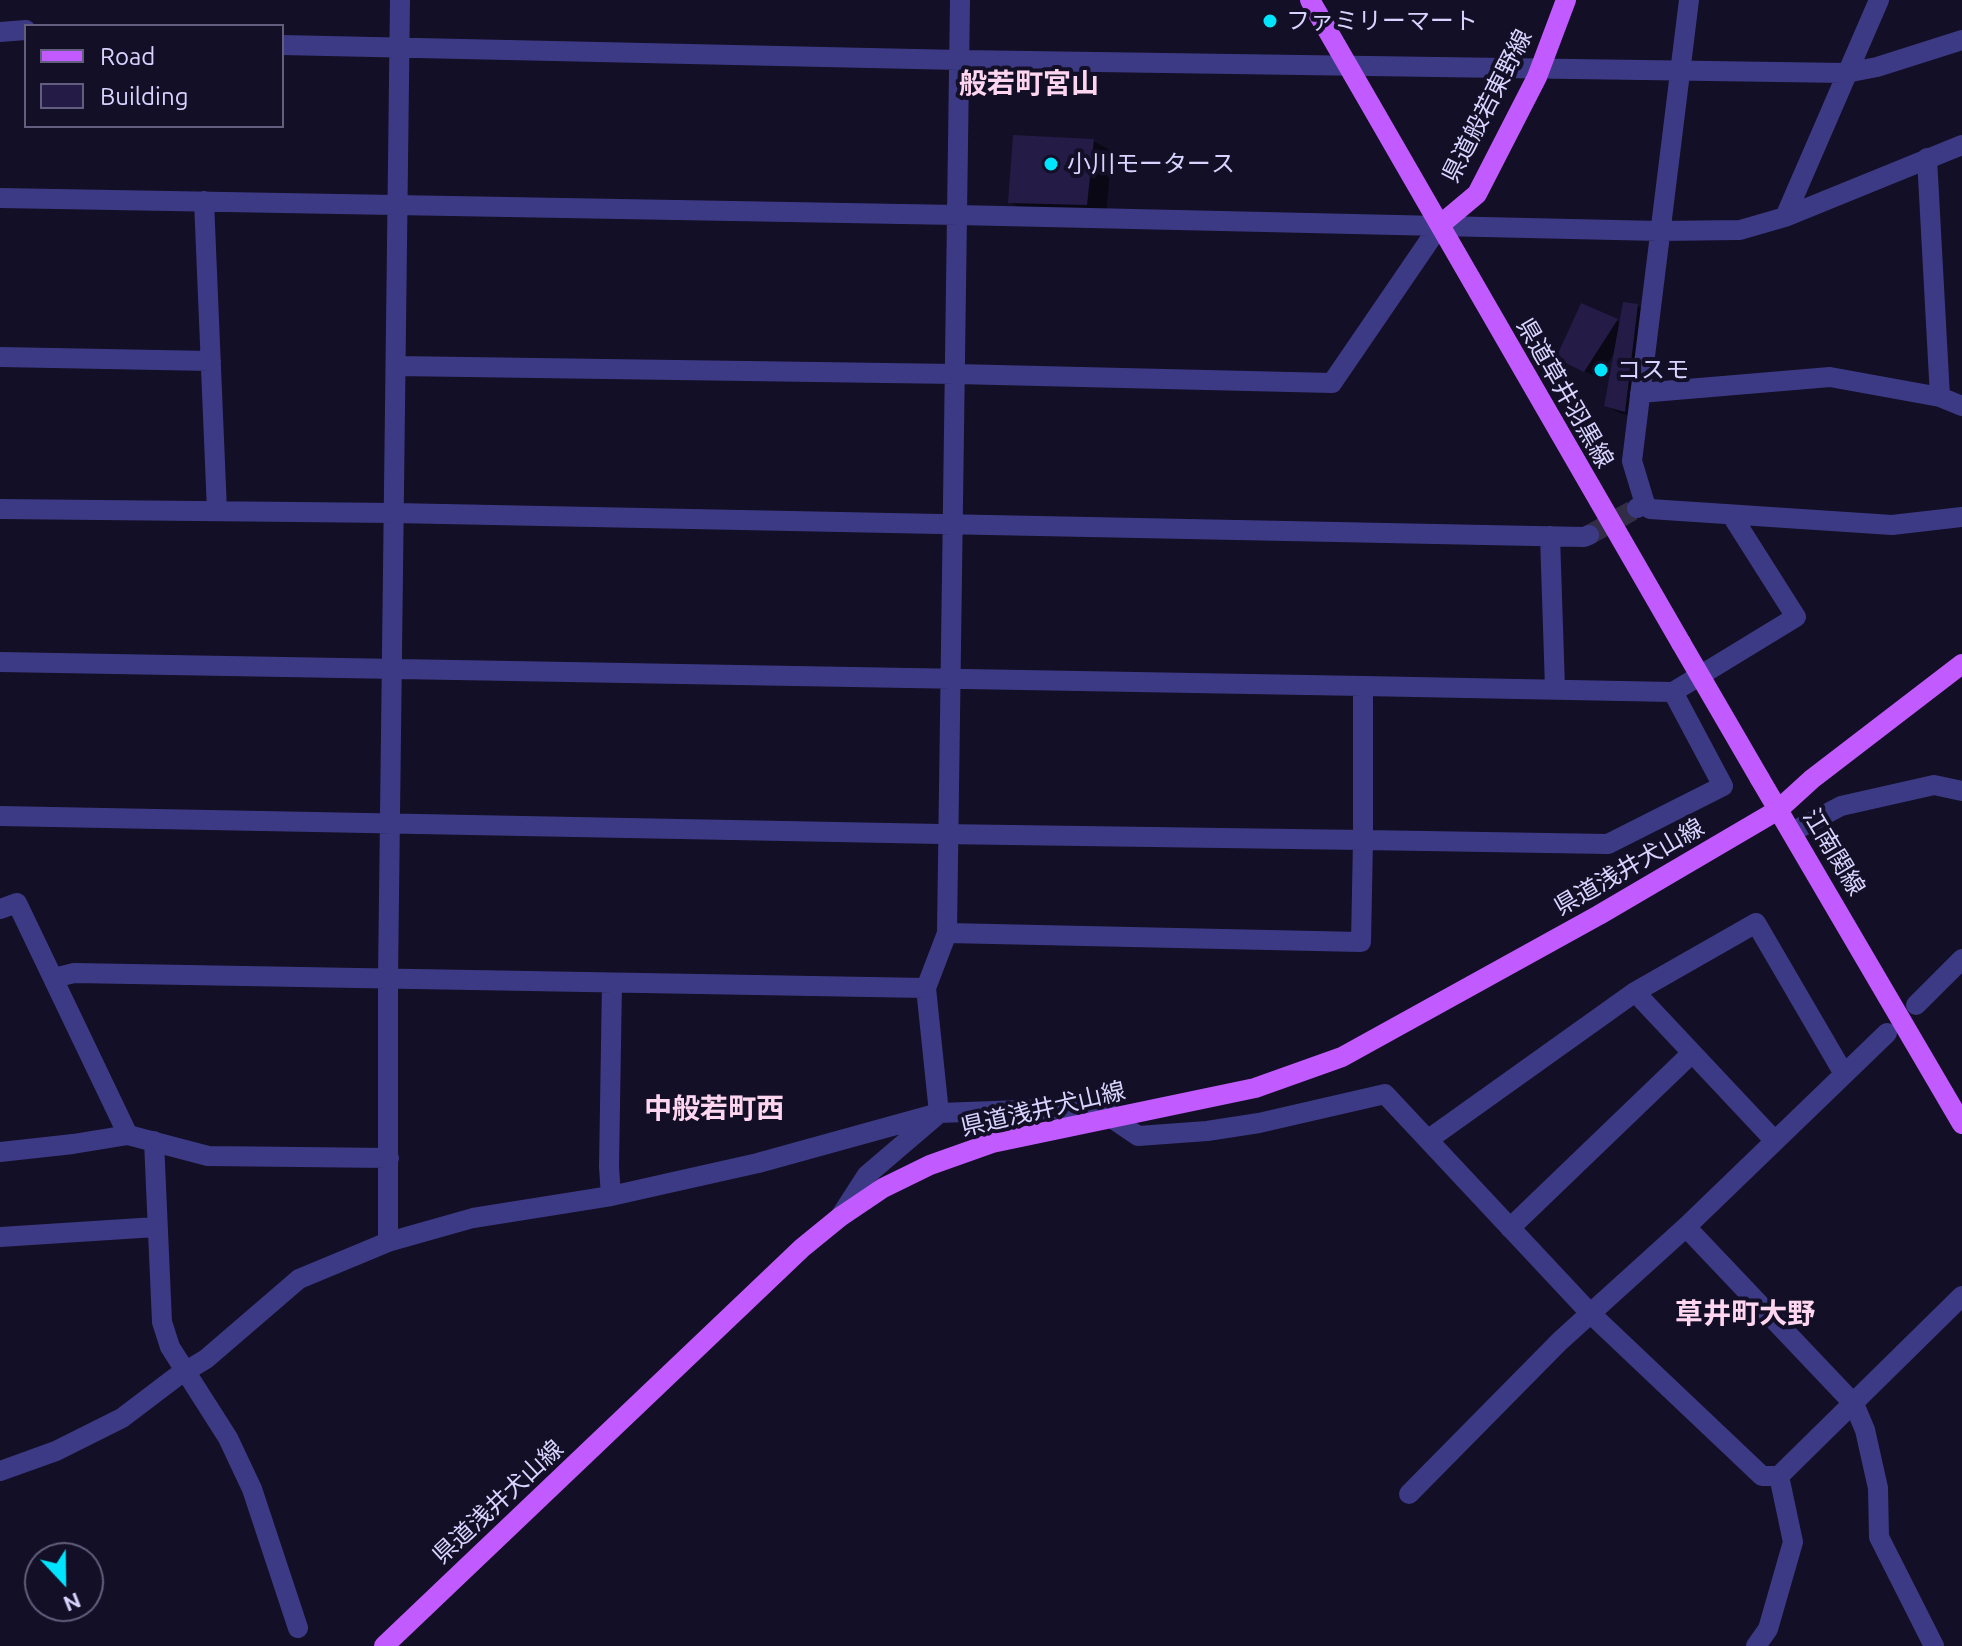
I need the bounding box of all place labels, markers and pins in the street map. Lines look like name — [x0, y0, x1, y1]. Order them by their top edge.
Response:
place label: ファミリーマート — [1286, 7, 1478, 35]
marker: ファミリーマート — [1261, 12, 1279, 30]
place label: 小川モータース — [1067, 150, 1235, 178]
marker: 小川モータース — [1042, 155, 1060, 173]
place label: コスモ — [1617, 356, 1689, 384]
marker: コスモ — [1592, 361, 1610, 379]

